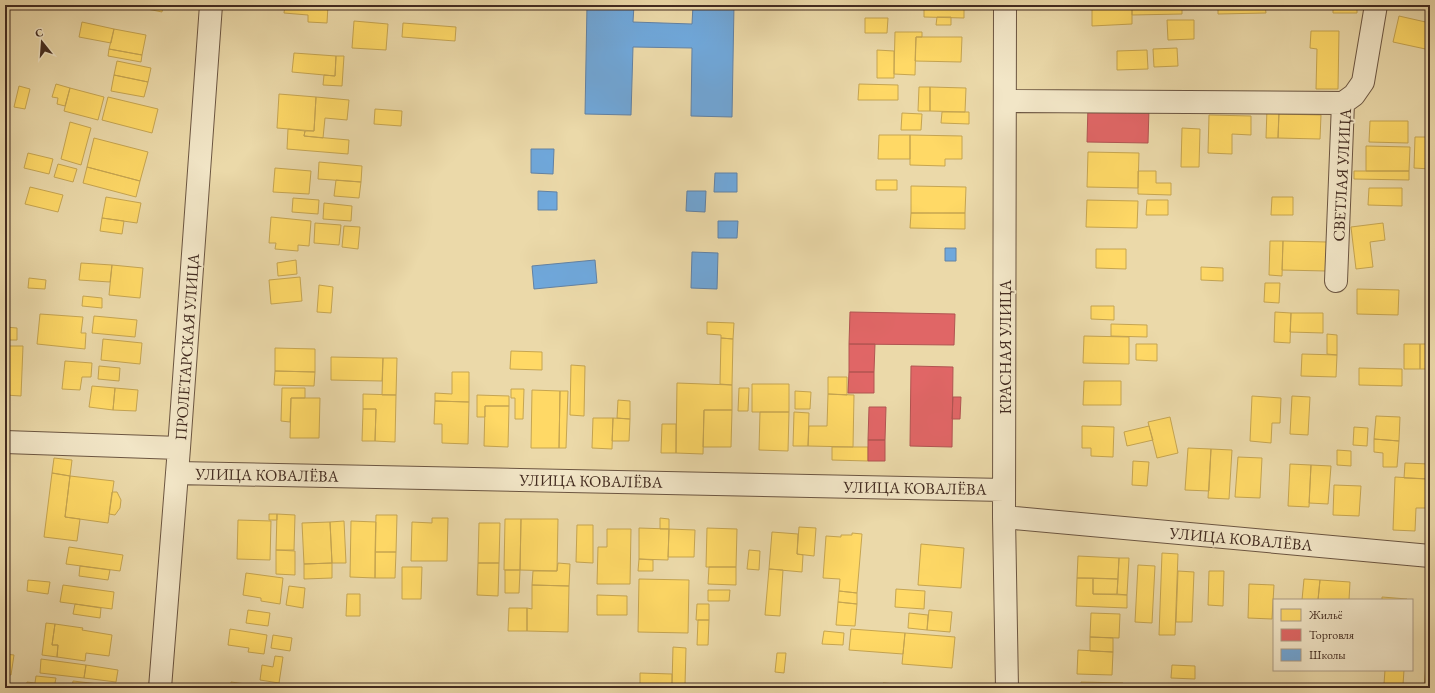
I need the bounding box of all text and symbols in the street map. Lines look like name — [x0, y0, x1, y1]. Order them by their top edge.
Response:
north arrow — [22, 22, 62, 62]
text: С — [33, 25, 45, 40]
street label: СВЕТЛАЯ УЛИЦА — [1328, 107, 1356, 242]
street label: ПРОЛЕТАРСКАЯ УЛИЦА — [170, 252, 204, 441]
street label: КРАСНАЯ УЛИЦА — [995, 279, 1016, 414]
street label: УЛИЦА КОВАЛЁВА — [194, 463, 340, 487]
street label: УЛИЦА КОВАЛЁВА — [518, 469, 664, 493]
street label: УЛИЦА КОВАЛЁВА — [842, 476, 988, 500]
street label: УЛИЦА КОВАЛЁВА — [1168, 522, 1314, 556]
legend — [1273, 599, 1413, 671]
text: Жильё — [1308, 607, 1343, 623]
text: Торговля — [1309, 627, 1355, 643]
text: Школы — [1309, 647, 1346, 663]

